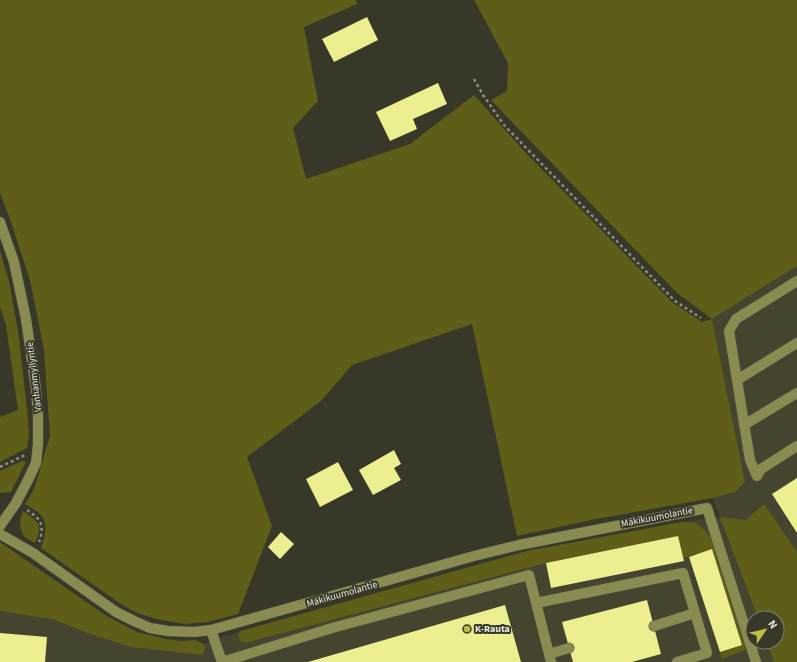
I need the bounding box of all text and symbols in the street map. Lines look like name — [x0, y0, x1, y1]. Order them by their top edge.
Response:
street label: Vanhanmyllyntie — [23, 341, 45, 413]
street label: Mäkikuumolantie — [620, 503, 694, 531]
street label: Mäkikuumolantie — [305, 577, 379, 611]
north arrow — [745, 610, 785, 650]
text: N — [765, 617, 781, 632]
place label: K-Rauta — [475, 622, 510, 636]
marker: K-Rauta — [462, 624, 472, 634]

